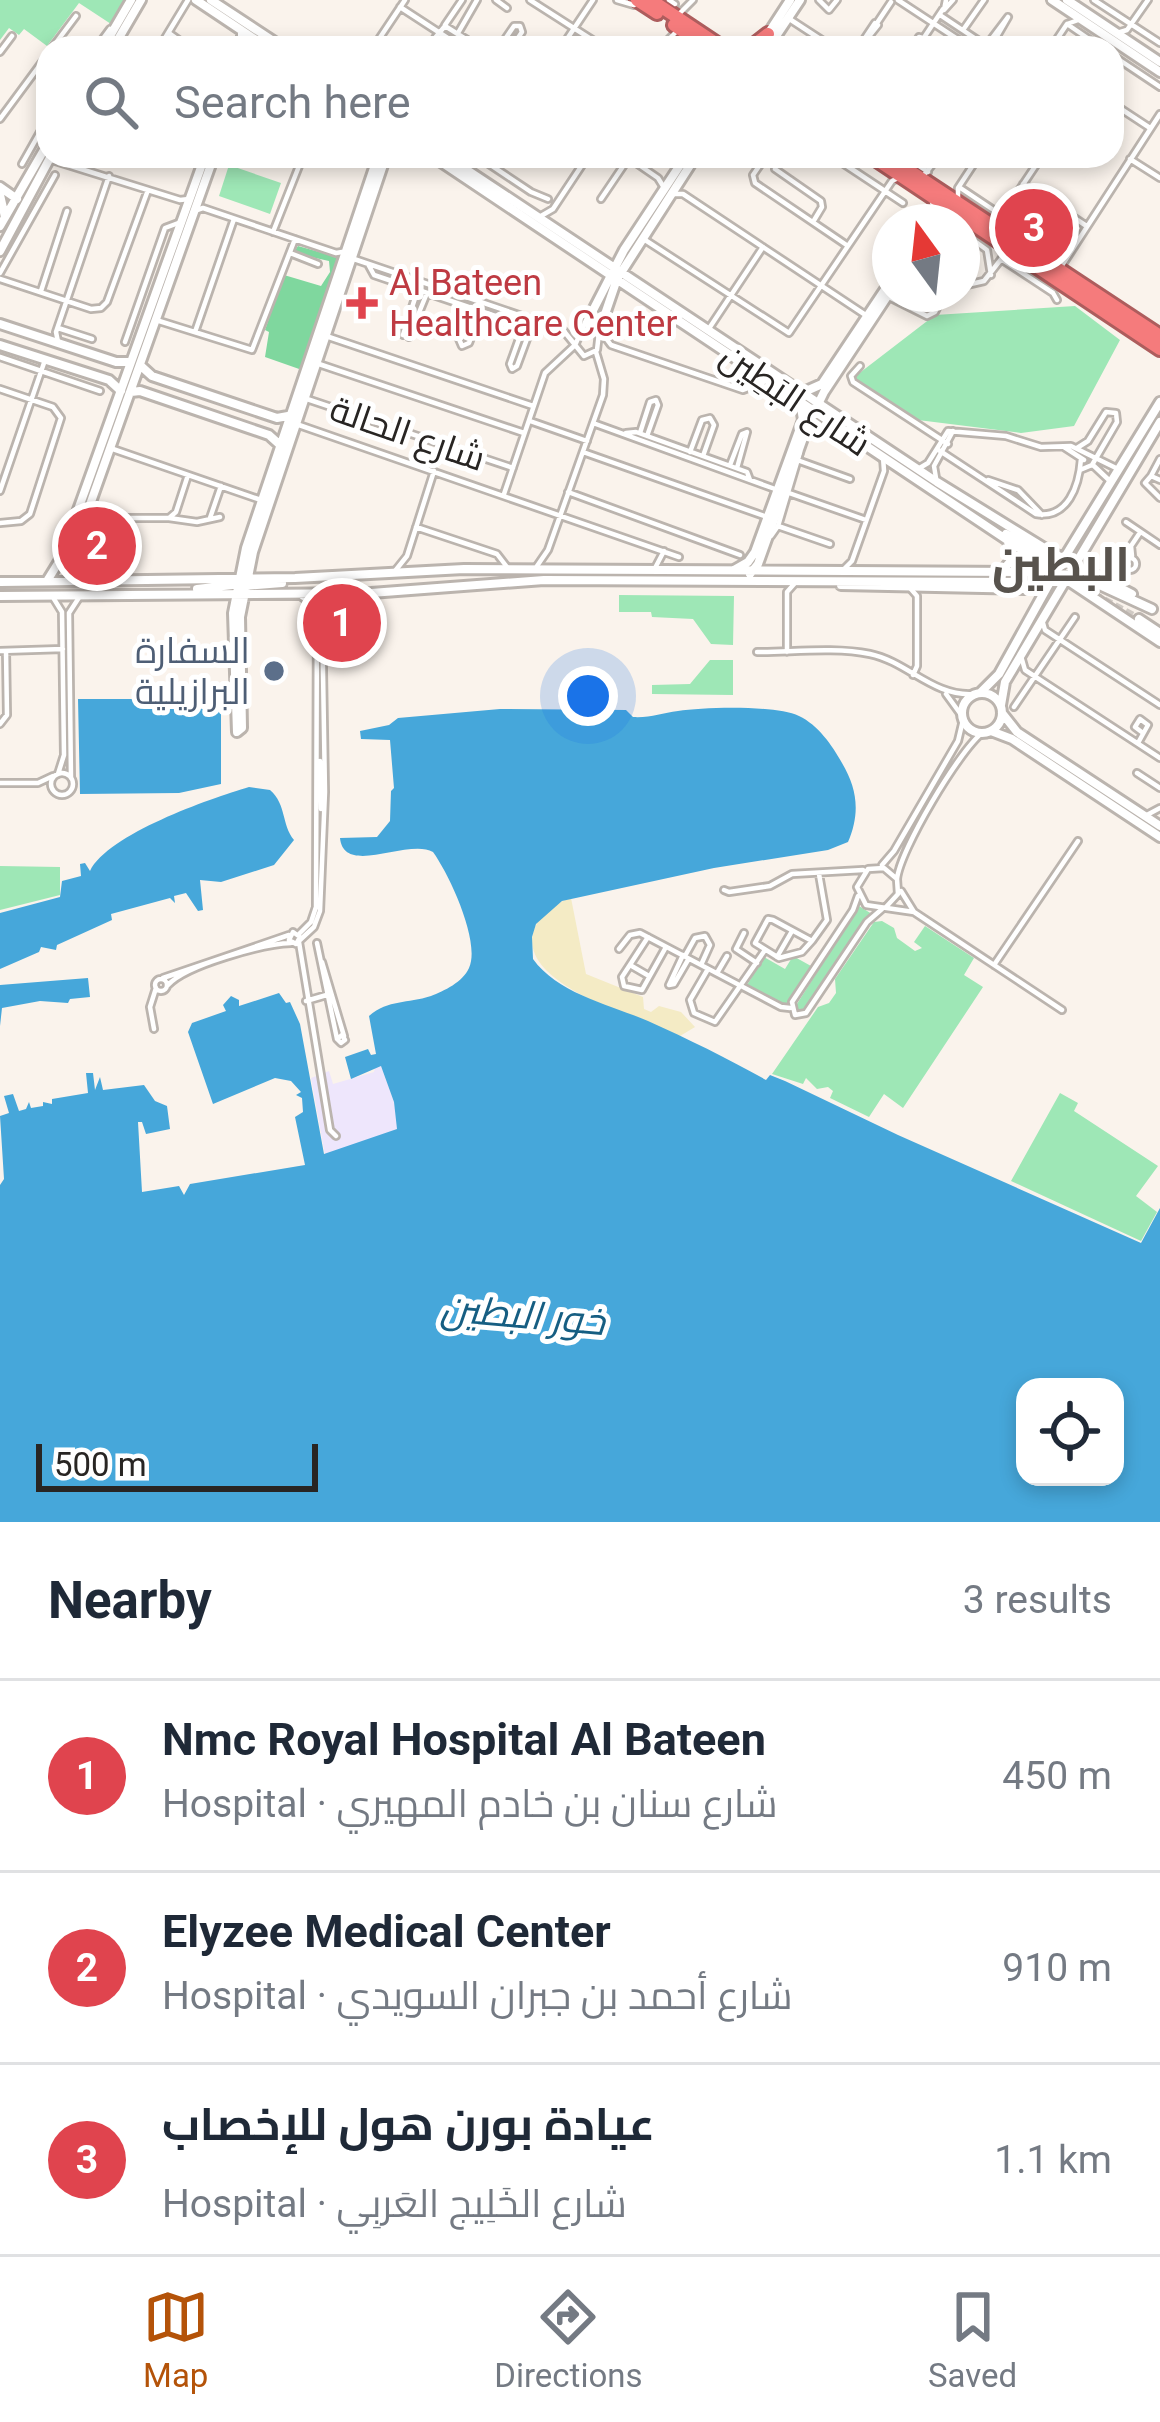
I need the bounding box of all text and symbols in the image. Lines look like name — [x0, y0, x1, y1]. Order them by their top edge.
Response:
search box — [36, 36, 1124, 168]
icon: search — [78, 69, 144, 135]
text: Search here — [174, 76, 411, 129]
pin: 3 — [995, 183, 1073, 273]
north arrow — [872, 204, 980, 312]
place label: Al Bateen Healthcare Center — [389, 262, 678, 345]
marker: Al Bateen Healthcare Center — [346, 287, 378, 319]
street label: شارع البَطِين — [711, 334, 878, 468]
street label: شارع الحالة — [324, 388, 491, 483]
pin: 2 — [58, 501, 136, 591]
district label: البطين — [992, 536, 1130, 593]
pin: 1 — [303, 578, 381, 668]
place label: السفارة البرازيلية — [135, 630, 250, 713]
marker: السفارة البرازيلية — [261, 658, 287, 684]
your location — [558, 666, 618, 726]
water label: خور البطين — [439, 1285, 608, 1345]
map controls — [1016, 1378, 1124, 1486]
button: locate — [1016, 1378, 1124, 1486]
scale bar — [36, 1438, 318, 1491]
text: 500 m — [54, 1445, 147, 1484]
text: Nearby — [48, 1571, 212, 1630]
text: 3 results — [963, 1577, 1112, 1623]
text: Nmc Royal Hospital Al Bateen — [162, 1713, 766, 1766]
text: 1 — [76, 1753, 98, 1799]
text: 450 m — [1002, 1753, 1112, 1799]
text: Hospital · شارع سنان بن خادم المهيري — [162, 1781, 777, 1827]
text: Elyzee Medical Center — [162, 1905, 611, 1958]
text: 2 — [76, 1945, 98, 1991]
text: 910 m — [1002, 1945, 1112, 1991]
text: Hospital · شارع أحمد بن جبران السويدي — [162, 1973, 793, 2019]
text: عيادة بورن هول للإخصاب — [162, 2098, 655, 2151]
text: 3 — [76, 2137, 98, 2183]
text: 1.1 km — [994, 2137, 1112, 2183]
text: Hospital · شارع الخَلِيج العَربِي — [162, 2181, 627, 2227]
tab: Map — [143, 2284, 209, 2395]
tab: Directions — [494, 2284, 643, 2395]
tab: Saved — [928, 2284, 1017, 2395]

